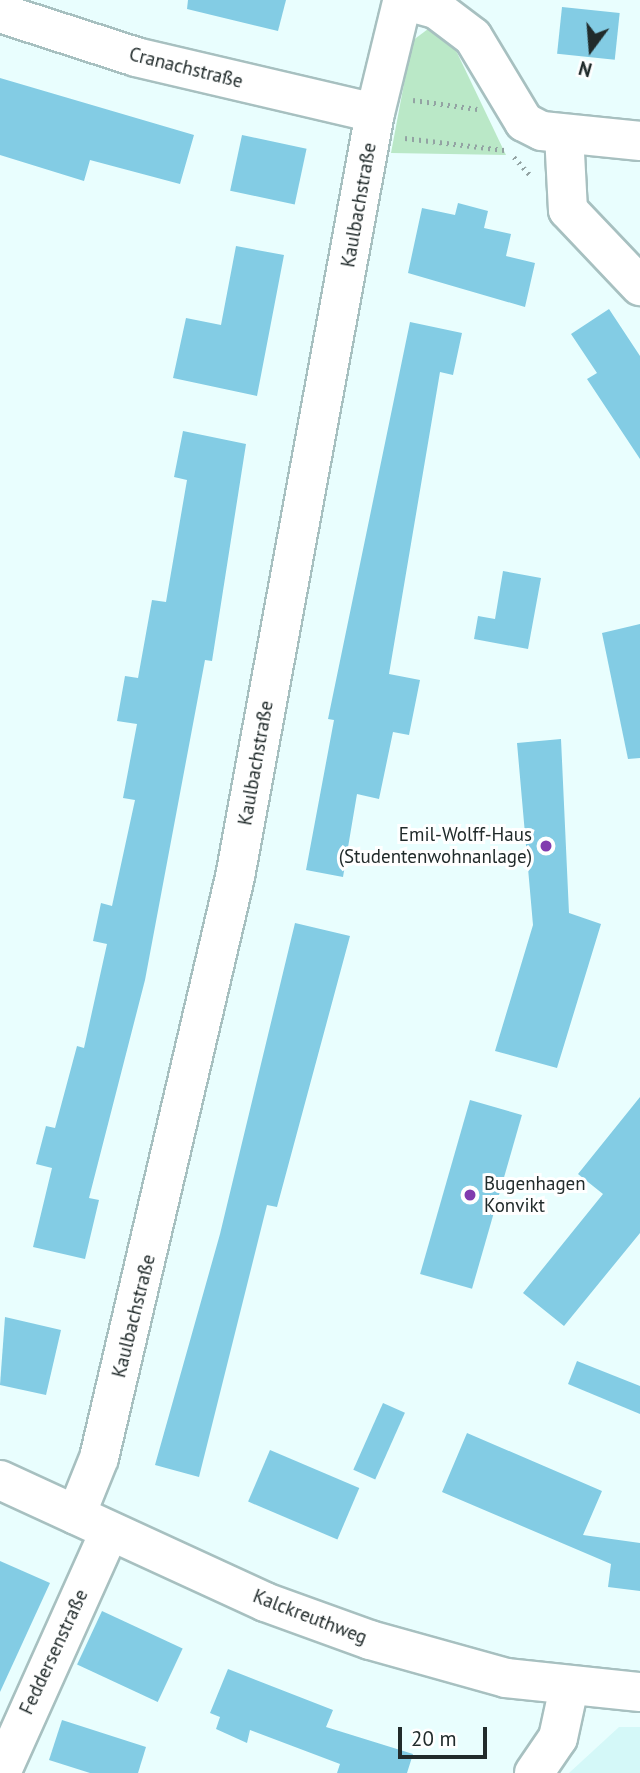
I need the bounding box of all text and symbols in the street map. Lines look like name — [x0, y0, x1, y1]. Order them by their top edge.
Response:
north arrow — [556, 14, 626, 84]
street label: Cranachstraße — [127, 43, 245, 93]
text: N — [576, 56, 595, 82]
street label: Kaulbachstraße — [337, 141, 381, 269]
street label: Kaulbachstraße — [234, 699, 278, 827]
place label: Emil-Wolff-Haus (Studentenwohnanlage) — [339, 824, 532, 868]
marker: Emil-Wolff-Haus (Studentenwohnanlage) — [538, 838, 554, 854]
place label: Bugenhagen Konvikt — [484, 1173, 586, 1217]
marker: Bugenhagen Konvikt — [462, 1187, 478, 1203]
street label: Kaulbachstraße — [108, 1252, 160, 1380]
street label: Kalckreuthweg — [250, 1585, 370, 1649]
street label: Feddersenstraße — [15, 1586, 93, 1718]
scale bar — [402, 1714, 491, 1758]
text: 20 m — [411, 1725, 457, 1752]

